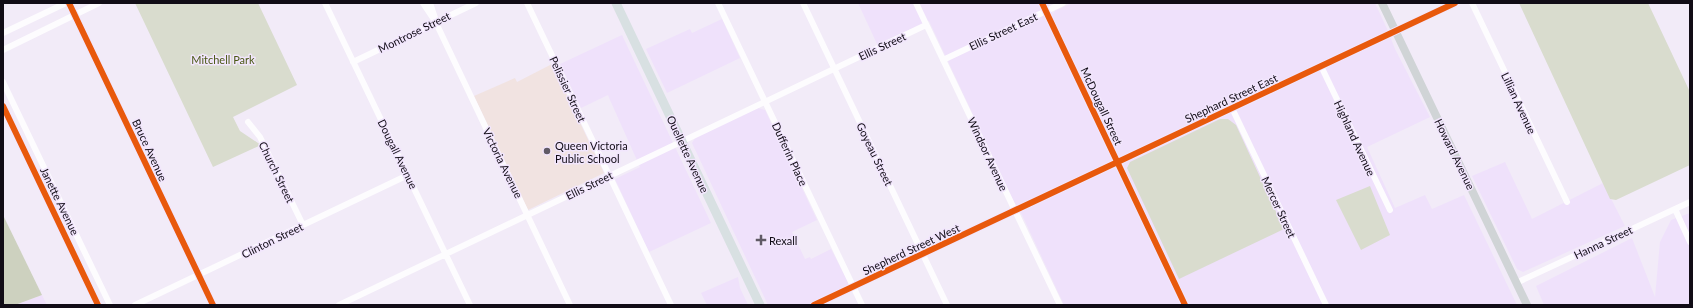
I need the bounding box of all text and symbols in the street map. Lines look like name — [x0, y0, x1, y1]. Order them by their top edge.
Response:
street label: Montrose Street — [376, 9, 452, 55]
street label: Ellis Street East — [967, 9, 1039, 53]
street label: Ellis Street — [856, 29, 908, 63]
park label: Mitchell Park — [191, 53, 255, 66]
street label: Pelissier Street — [547, 54, 589, 124]
street label: McDougall Street — [1078, 65, 1126, 147]
street label: Lillian Avenue — [1499, 70, 1539, 136]
street label: Shephard Street East — [1183, 71, 1279, 125]
street label: Highland Avenue — [1332, 98, 1378, 178]
street label: Ouellette Avenue — [664, 113, 712, 195]
street label: Windsor Avenue — [965, 115, 1011, 193]
street label: Howard Avenue — [1432, 116, 1478, 192]
street label: Bruce Avenue — [130, 117, 170, 183]
street label: Dougall Avenue — [376, 117, 421, 191]
street label: Dufferin Place — [770, 120, 810, 188]
street label: Goyeau Street — [854, 120, 896, 188]
street label: Victoria Avenue — [480, 126, 526, 200]
street label: Church Street — [257, 139, 297, 205]
place label: Queen Victoria Public School — [555, 139, 628, 165]
marker: Queen Victoria Public School — [542, 146, 552, 156]
street label: Janette Avenue — [38, 165, 82, 237]
street label: Ellis Street — [563, 168, 615, 202]
street label: Mercer Street — [1259, 174, 1299, 240]
street label: Clinton Street — [239, 220, 305, 260]
street label: Shepherd Street West — [860, 221, 962, 277]
street label: Hanna Street — [1572, 223, 1634, 261]
place label: Rexall — [769, 234, 797, 247]
marker: Rexall — [756, 235, 766, 245]

